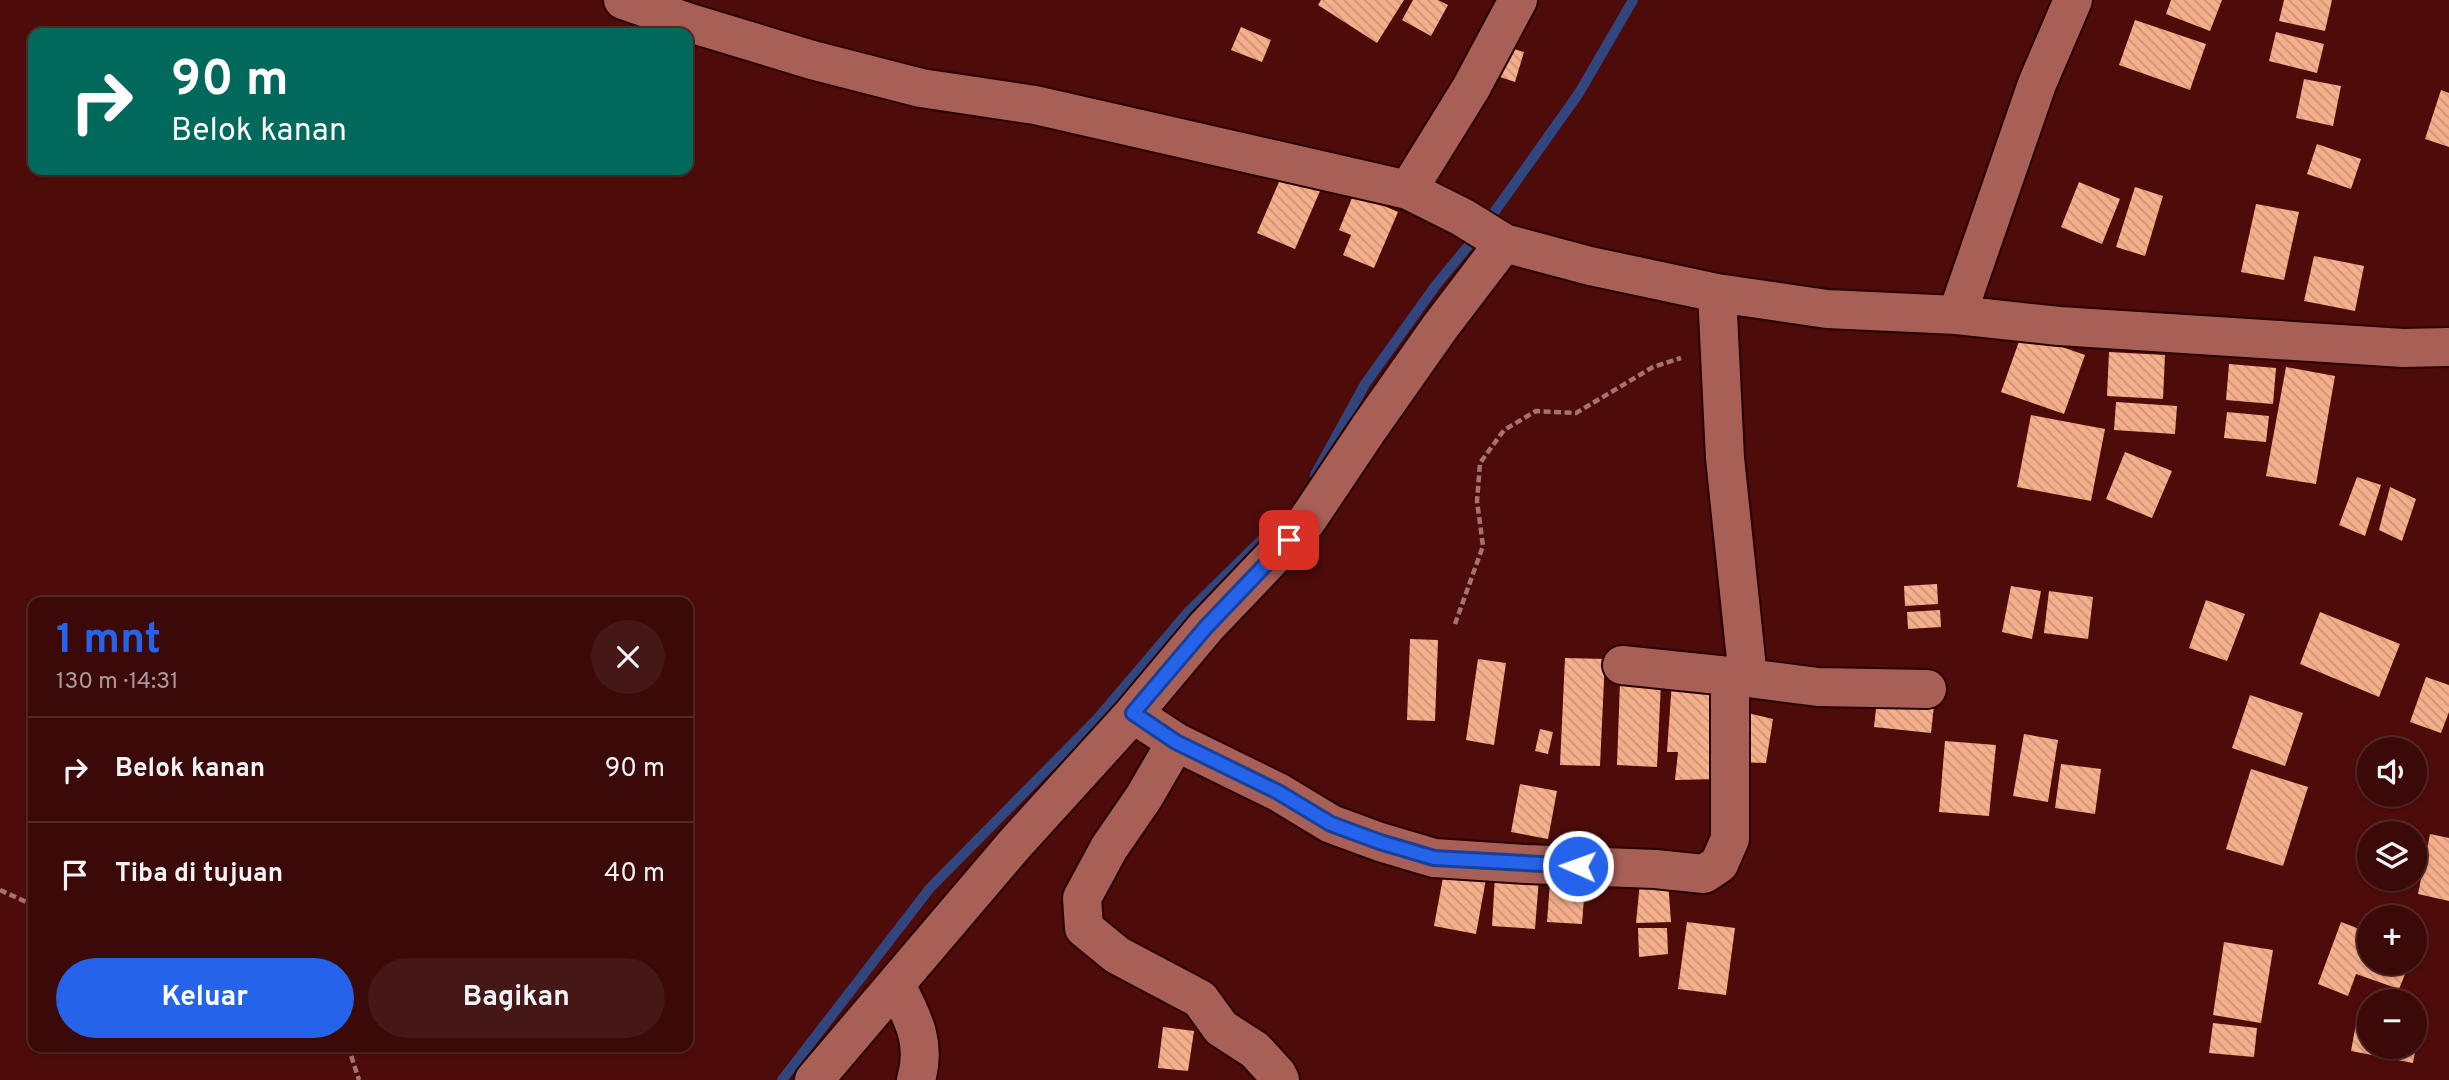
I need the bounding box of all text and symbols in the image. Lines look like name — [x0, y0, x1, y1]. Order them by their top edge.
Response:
text: 90 m — [171, 51, 289, 113]
icon: right — [56, 56, 147, 147]
text: Belok kanan — [171, 112, 347, 152]
pin — [1259, 510, 1319, 570]
icon: arrive — [1270, 521, 1308, 559]
text: 1 mnt — [56, 615, 161, 668]
button: close — [591, 620, 665, 694]
text: 130 m · 14:31 — [56, 668, 179, 697]
map controls — [2357, 737, 2427, 1059]
button: sound — [2357, 737, 2427, 807]
icon: right — [56, 751, 94, 789]
text: Belok kanan — [115, 753, 265, 786]
text: 90 m — [605, 753, 665, 786]
button: layers — [2357, 821, 2427, 891]
position arrow — [1541, 829, 1615, 903]
icon: arrive — [56, 856, 94, 894]
text: Tiba di tujuan — [115, 858, 283, 891]
text: 40 m — [604, 858, 665, 891]
button: + — [2357, 905, 2427, 975]
button: Keluar — [56, 958, 354, 1038]
button: Bagikan — [368, 958, 665, 1038]
button: − — [2357, 989, 2427, 1059]

